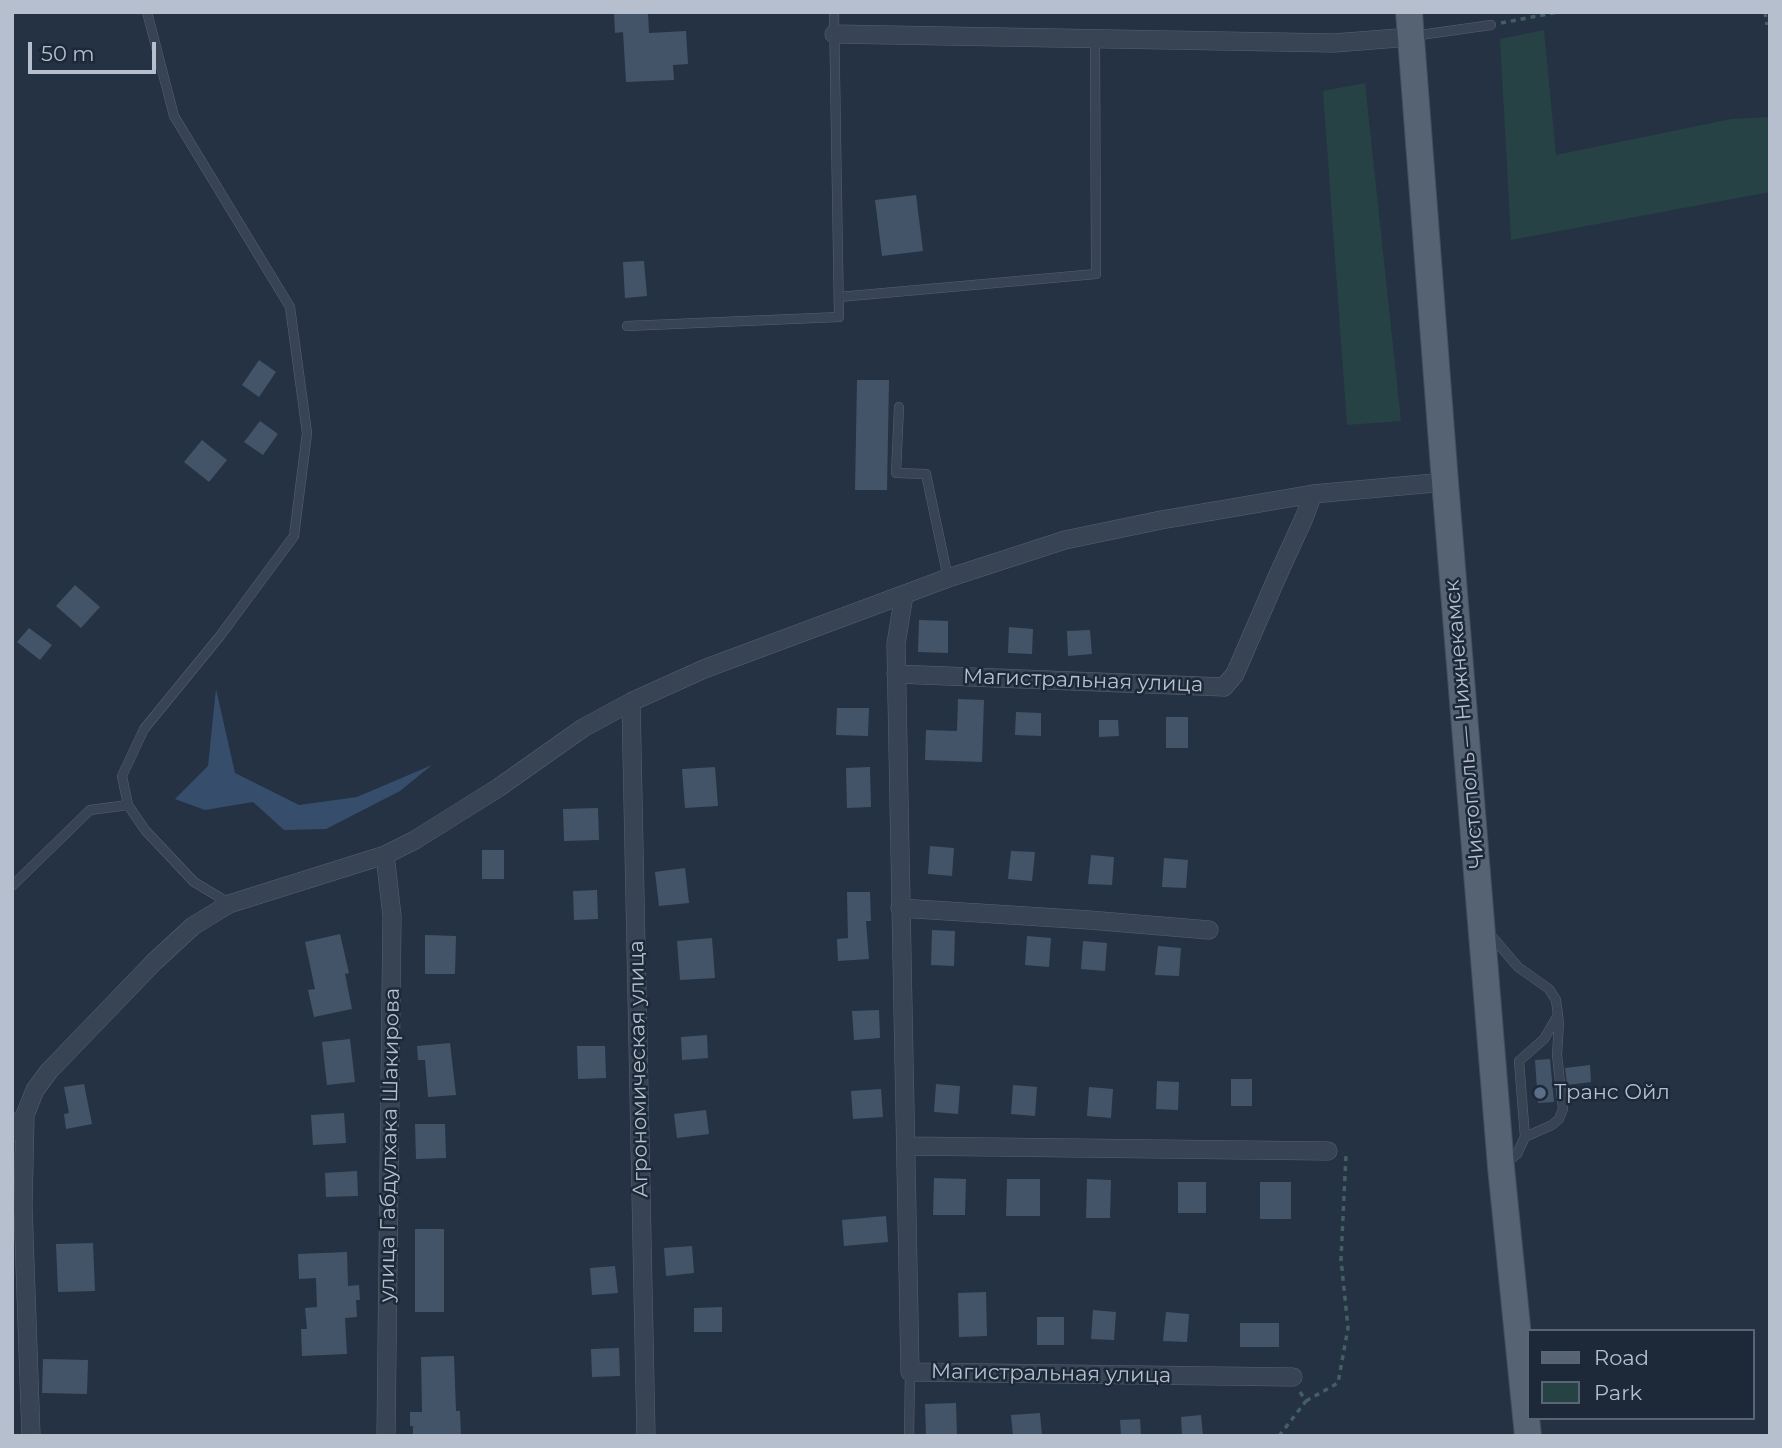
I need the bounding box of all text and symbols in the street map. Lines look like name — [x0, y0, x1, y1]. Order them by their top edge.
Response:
scale bar — [32, 28, 159, 72]
text: 50 m — [41, 41, 95, 66]
street label: Чистополь — Нижнекамск — [1440, 579, 1490, 869]
street label: Магистральная улица — [962, 664, 1204, 698]
street label: Агрономическая улица — [624, 940, 654, 1198]
street label: улица Габдулхака Шакирова — [375, 988, 405, 1302]
place label: Транс Ойл — [1554, 1080, 1670, 1106]
marker: Транс Ойл — [1532, 1085, 1548, 1101]
legend — [1526, 1329, 1754, 1420]
text: Road — [1594, 1345, 1649, 1370]
street label: Магистральная улица — [931, 1359, 1171, 1389]
text: Park — [1594, 1380, 1642, 1405]

